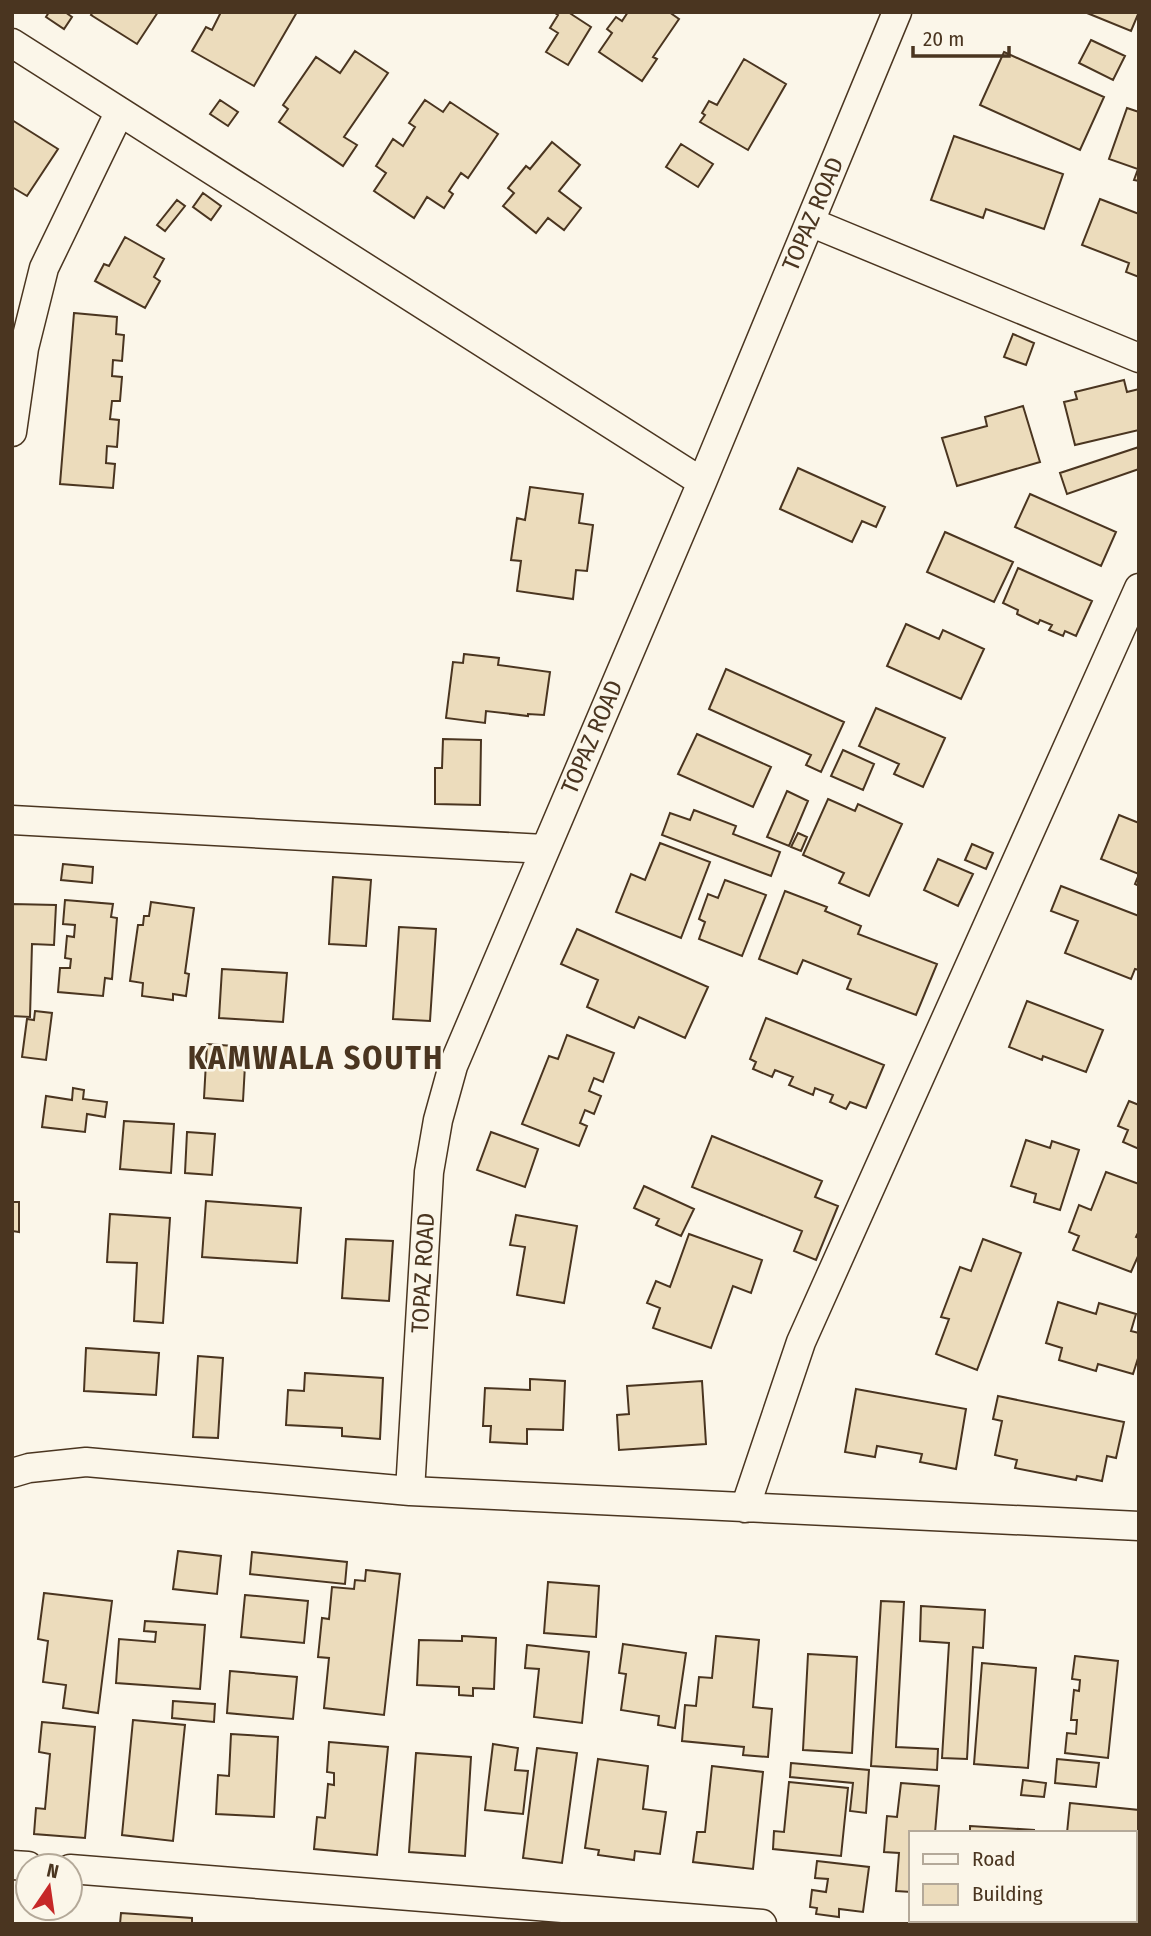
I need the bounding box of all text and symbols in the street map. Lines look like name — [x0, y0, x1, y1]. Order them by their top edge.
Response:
scale bar — [913, 14, 1009, 58]
text: 20 m — [923, 26, 964, 52]
street label: TOPAZ ROAD — [777, 153, 849, 275]
street label: TOPAZ ROAD — [556, 676, 628, 798]
district label: KAMWALA SOUTH — [188, 1039, 444, 1077]
street label: TOPAZ ROAD — [406, 1212, 440, 1334]
legend — [909, 1831, 1137, 1922]
text: Road — [972, 1846, 1016, 1872]
north arrow — [14, 1852, 84, 1922]
text: N — [45, 1858, 61, 1883]
text: Building — [972, 1881, 1043, 1907]

